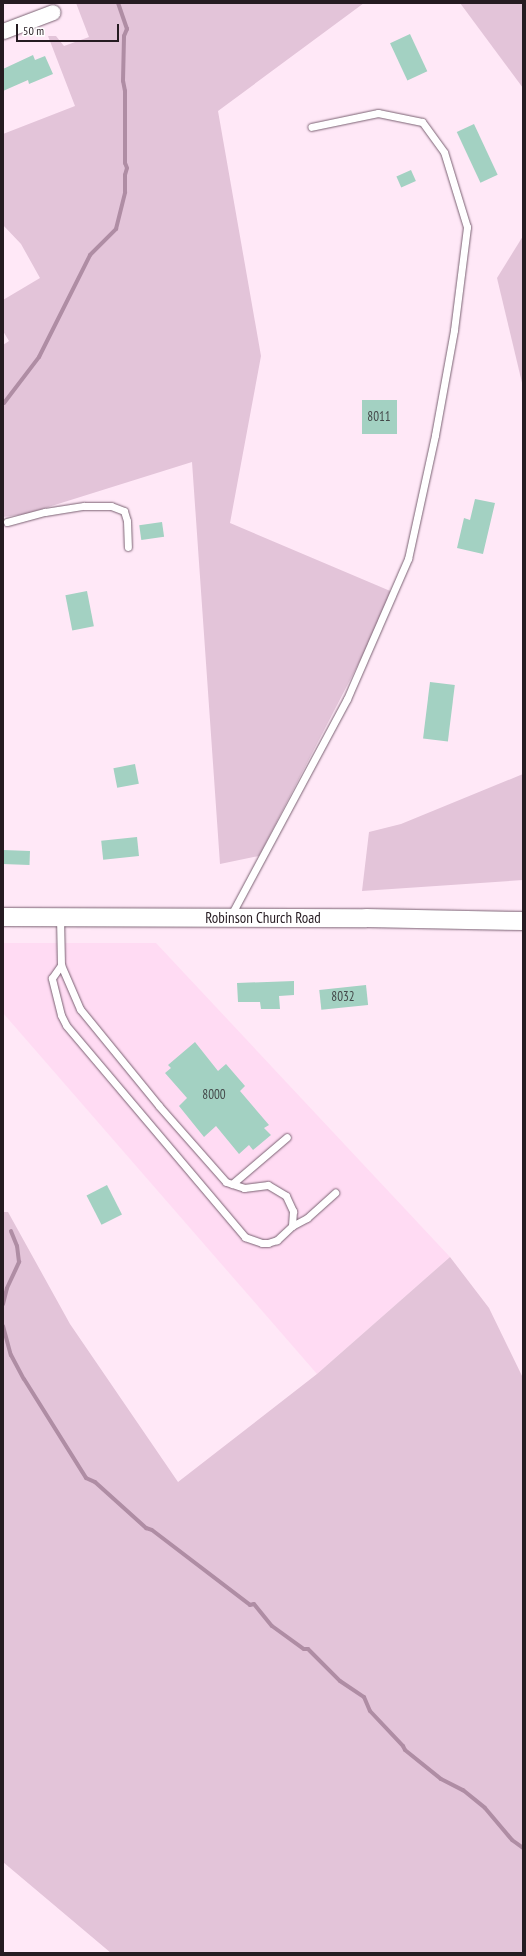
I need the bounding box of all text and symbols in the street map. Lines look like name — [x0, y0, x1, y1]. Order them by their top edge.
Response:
scale bar — [18, 16, 121, 42]
text: 50 m — [23, 23, 44, 38]
house number: 8011 — [367, 409, 391, 425]
street label: Robinson Church Road — [205, 909, 321, 927]
house number: 8032 — [331, 989, 355, 1005]
house number: 8000 — [202, 1087, 226, 1103]

